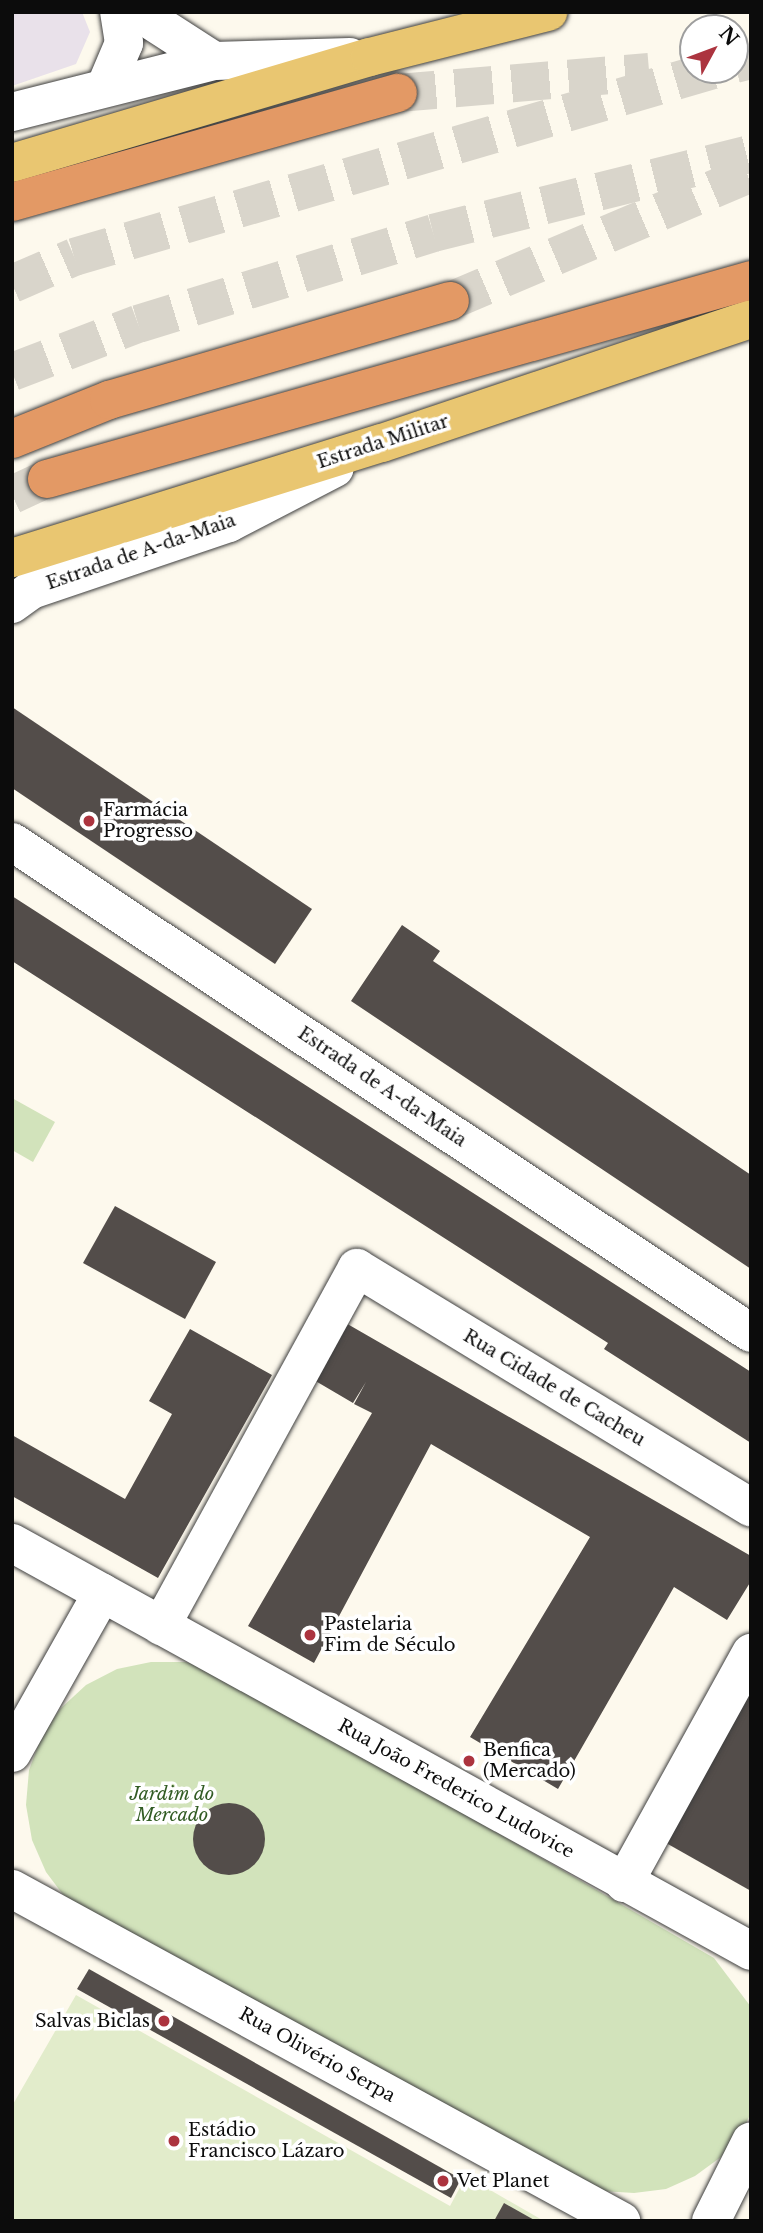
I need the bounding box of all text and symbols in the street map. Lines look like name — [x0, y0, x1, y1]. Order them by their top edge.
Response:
north arrow — [679, 14, 749, 84]
text: N — [714, 22, 743, 50]
street label: Estrada Militar — [315, 411, 451, 473]
street label: Estrada de A-da-Maia — [43, 509, 239, 595]
place label: Farmácia Progresso — [103, 800, 193, 842]
marker: Farmácia Progresso — [81, 813, 97, 829]
street label: Estrada de A-da-Maia — [293, 1022, 471, 1152]
street label: Rua Cidade de Cacheu — [459, 1325, 649, 1451]
place label: Pastelaria Fim de Século — [324, 1614, 456, 1656]
marker: Pastelaria Fim de Século — [302, 1627, 318, 1643]
street label: Rua João Frederico Ludovice — [334, 1715, 578, 1863]
place label: Benfica (Mercado) — [483, 1740, 576, 1782]
marker: Benfica (Mercado) — [461, 1753, 477, 1769]
park label: Jardim do Mercado — [130, 1784, 214, 1826]
street label: Rua Olivério Serpa — [235, 2003, 399, 2107]
place label: Salvas Biclas — [35, 2010, 150, 2032]
marker: Salvas Biclas — [156, 2013, 172, 2029]
place label: Estádio Francisco Lázaro — [188, 2120, 345, 2162]
marker: Estádio Francisco Lázaro — [166, 2133, 182, 2149]
place label: Vet Planet — [457, 2170, 550, 2192]
marker: Vet Planet — [435, 2173, 451, 2189]

